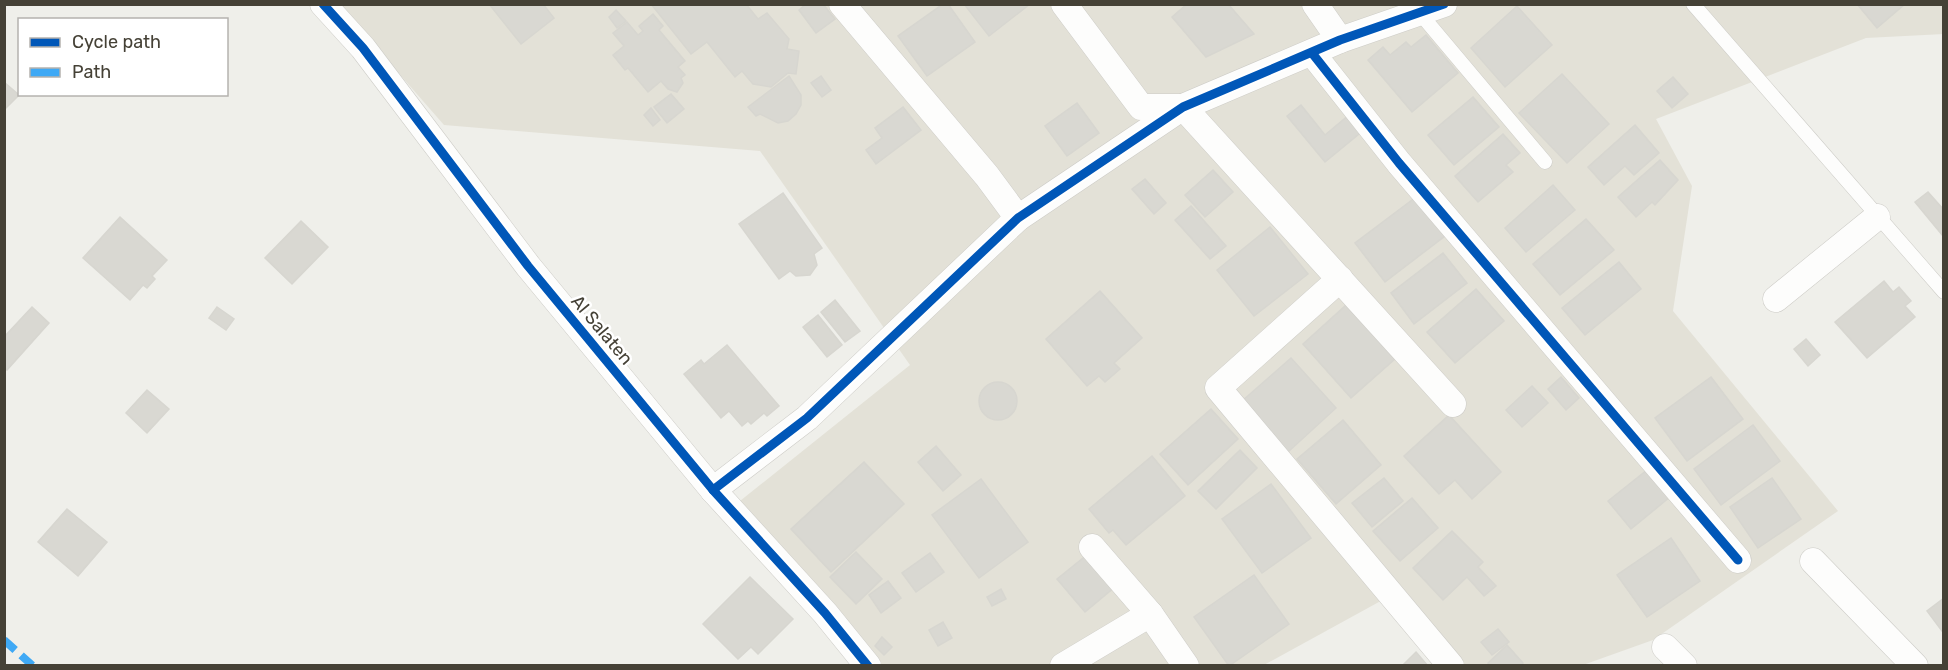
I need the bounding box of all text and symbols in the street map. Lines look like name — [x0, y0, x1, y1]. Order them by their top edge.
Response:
legend — [18, 18, 228, 96]
text: Cycle path — [72, 31, 161, 53]
text: Path — [72, 61, 111, 83]
street label: Al Salaten — [567, 291, 637, 369]

